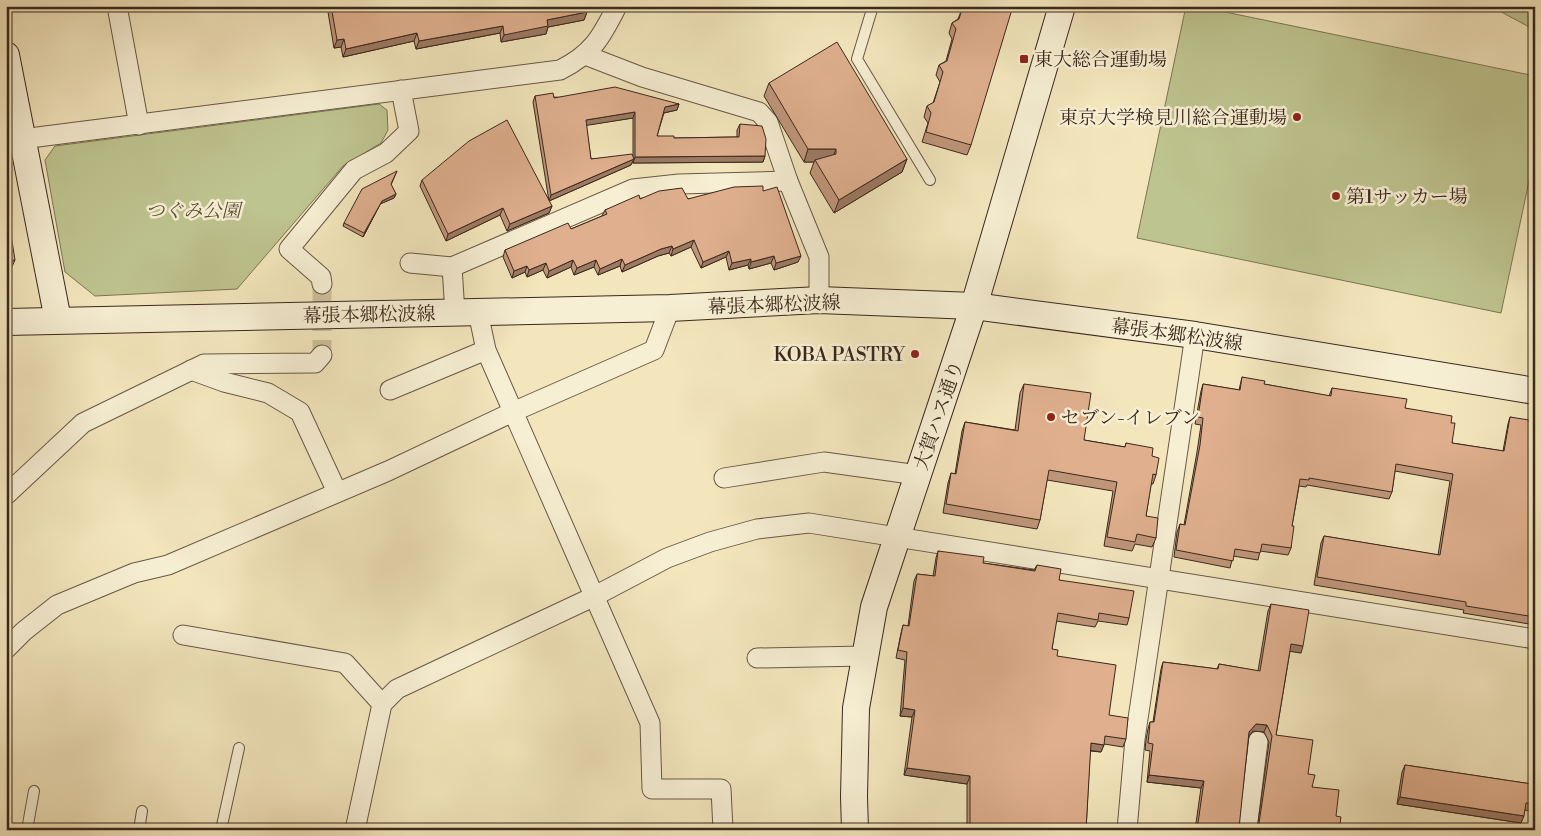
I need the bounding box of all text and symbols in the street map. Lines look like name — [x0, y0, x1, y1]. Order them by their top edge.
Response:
place label: 東大総合運動場 — [1034, 48, 1167, 72]
marker: 東大総合運動場 — [1018, 53, 1030, 65]
place label: 東京大学検見川総合運動場 — [1059, 106, 1287, 130]
marker: 東京大学検見川総合運動場 — [1291, 111, 1303, 123]
place label: 第1サッカー場 — [1346, 185, 1468, 209]
marker: 第1サッカー場 — [1330, 190, 1342, 202]
park label: つぐみ公園 — [145, 199, 243, 223]
street label: 幕張本郷松波線 — [707, 291, 841, 319]
street label: 幕張本郷松波線 — [302, 302, 436, 328]
street label: 幕張本郷松波線 — [1109, 314, 1244, 356]
place label: KOBA PASTRY — [774, 343, 907, 367]
marker: KOBA PASTRY — [909, 348, 921, 360]
street label: 大賀ハス通り — [909, 358, 969, 473]
place label: セブン-イレブン — [1061, 406, 1200, 430]
marker: セブン-イレブン — [1045, 411, 1057, 423]

